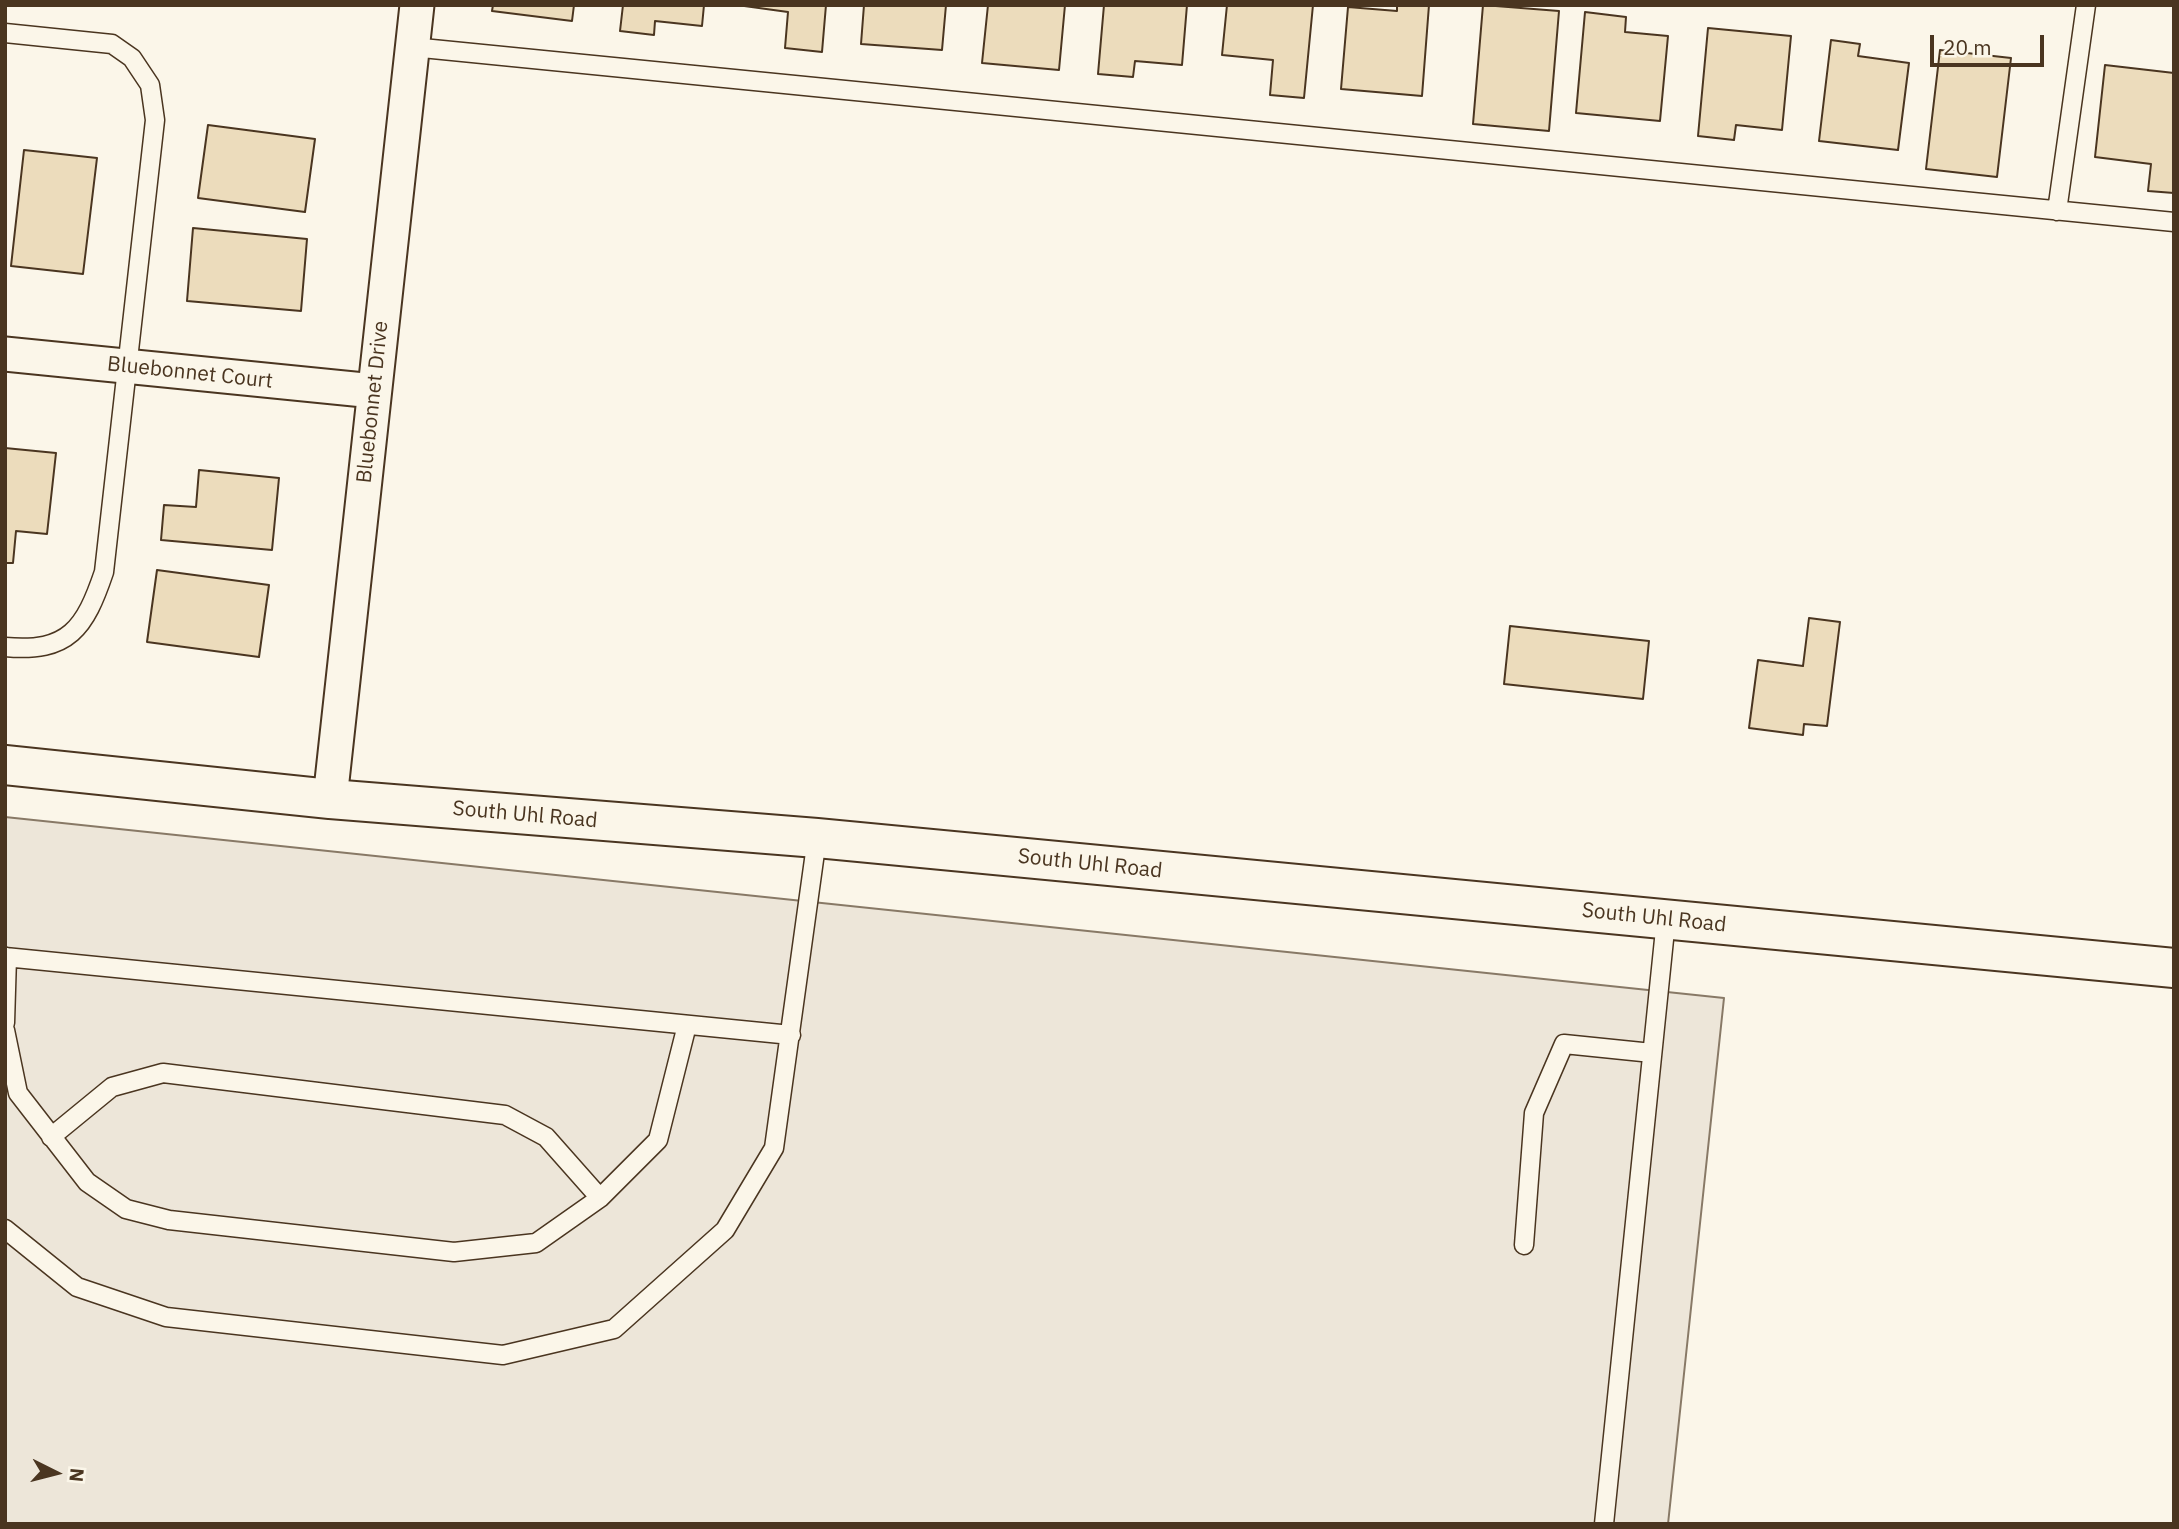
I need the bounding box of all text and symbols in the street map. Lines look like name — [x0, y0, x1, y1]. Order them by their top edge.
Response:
scale bar — [1934, 21, 2048, 65]
text: 20 m — [1943, 33, 1992, 61]
street label: Bluebonnet Drive — [352, 319, 394, 485]
street label: Bluebonnet Court — [106, 352, 274, 394]
street label: South Uhl Road — [452, 796, 598, 834]
street label: South Uhl Road — [1016, 844, 1164, 884]
street label: South Uhl Road — [1580, 898, 1728, 938]
north arrow — [21, 1438, 91, 1508]
text: N — [64, 1467, 90, 1483]

